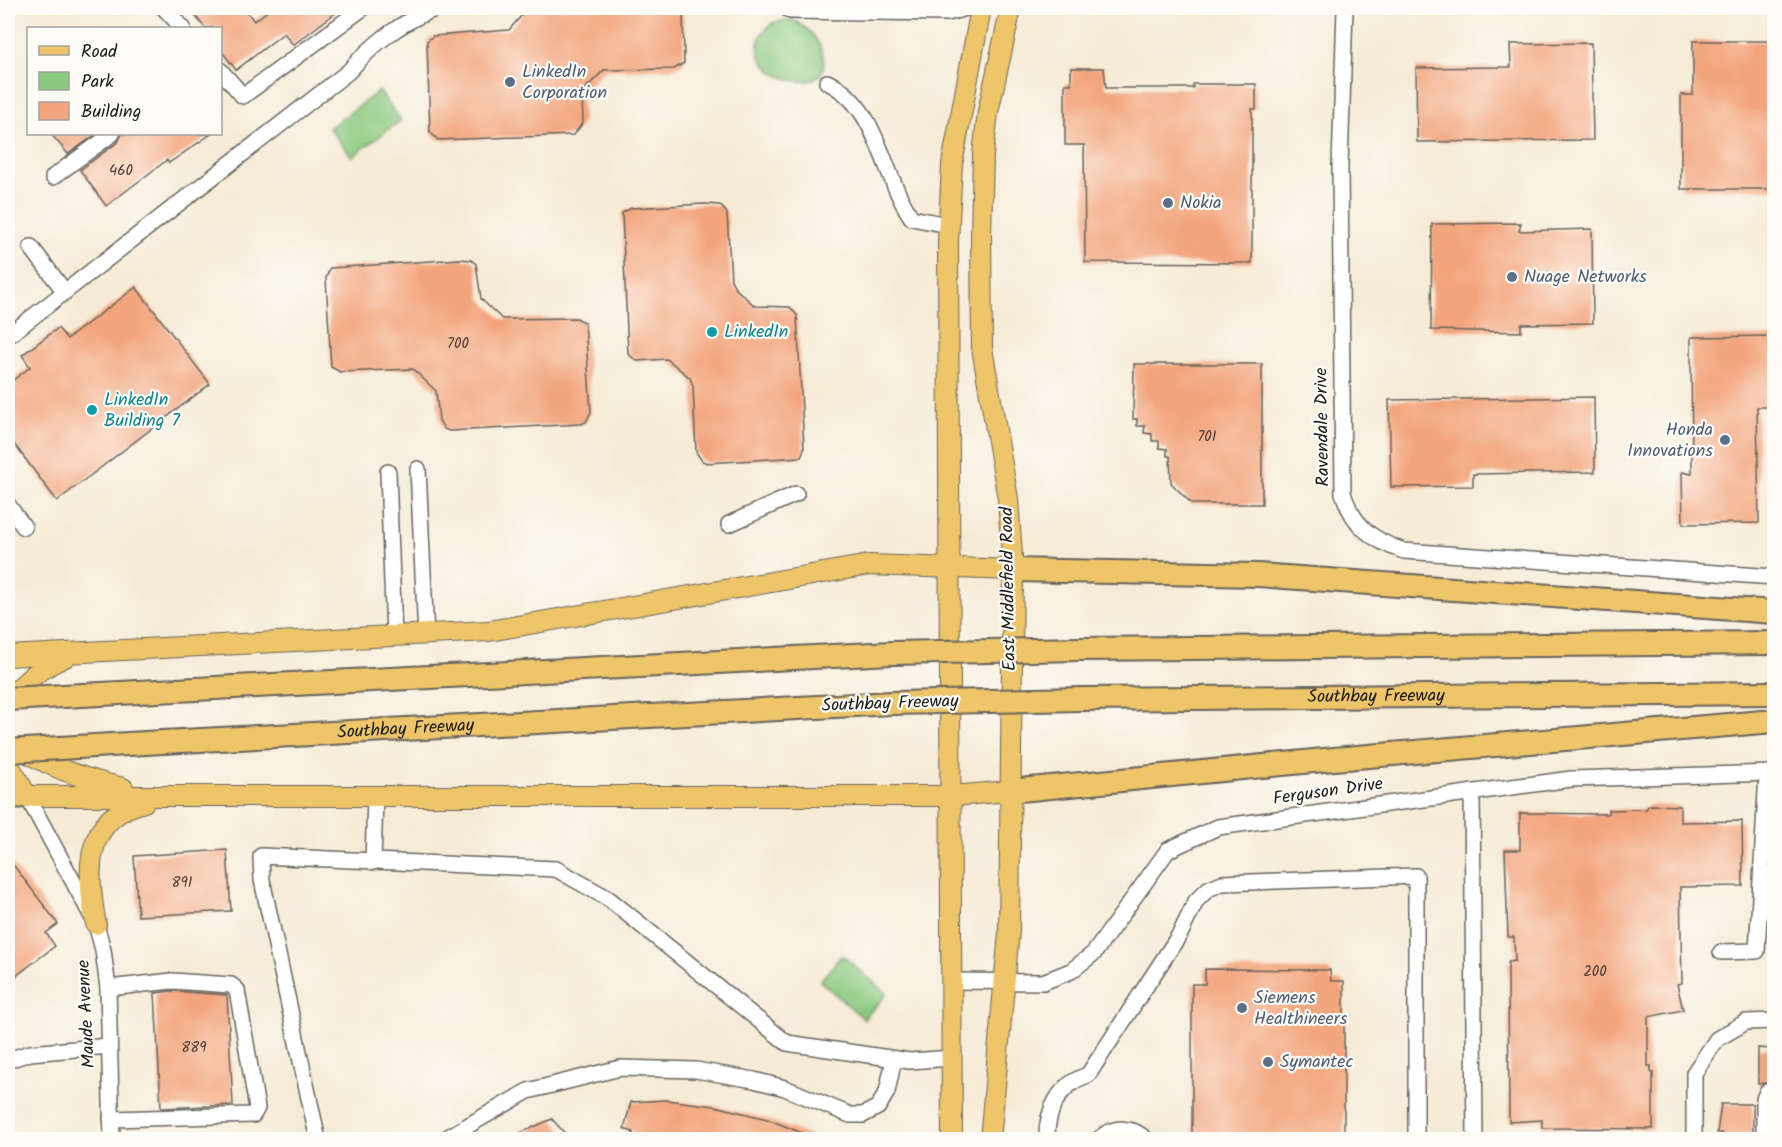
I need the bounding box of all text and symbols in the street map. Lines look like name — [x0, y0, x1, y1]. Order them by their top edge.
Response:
legend — [27, 27, 222, 135]
text: Road — [81, 38, 118, 67]
place label: LinkedIn Corporation — [522, 58, 607, 108]
text: Park — [81, 68, 114, 97]
marker: LinkedIn Corporation — [503, 75, 517, 89]
text: Building — [81, 98, 141, 127]
house number: 460 — [109, 159, 134, 183]
place label: Nokia — [1180, 189, 1222, 218]
marker: Nokia — [1161, 196, 1175, 210]
place label: Nuage Networks — [1524, 263, 1647, 292]
marker: Nuage Networks — [1505, 270, 1519, 284]
place label: LinkedIn — [724, 318, 788, 347]
marker: LinkedIn — [705, 325, 719, 339]
house number: 700 — [447, 332, 469, 356]
street label: Ravendale Drive — [1307, 367, 1339, 487]
place label: LinkedIn Building 7 — [104, 386, 180, 436]
marker: LinkedIn Building 7 — [85, 403, 99, 417]
place label: Honda Innovations — [1627, 416, 1713, 466]
house number: 701 — [1197, 425, 1217, 449]
marker: Honda Innovations — [1718, 433, 1732, 447]
street label: East Middlefield Road — [993, 506, 1025, 671]
street label: Southbay Freeway — [1307, 681, 1445, 712]
street label: Southbay Freeway — [821, 687, 960, 721]
street label: Southbay Freeway — [336, 711, 475, 747]
street label: Ferguson Drive — [1271, 770, 1385, 814]
house number: 891 — [171, 871, 193, 895]
street label: Maude Avenue — [70, 959, 104, 1069]
house number: 200 — [1583, 960, 1607, 984]
place label: Siemens Healthineers — [1254, 984, 1348, 1034]
marker: Siemens Healthineers — [1235, 1001, 1249, 1015]
house number: 889 — [181, 1036, 207, 1060]
place label: Symantec — [1280, 1048, 1353, 1077]
marker: Symantec — [1261, 1055, 1275, 1069]

